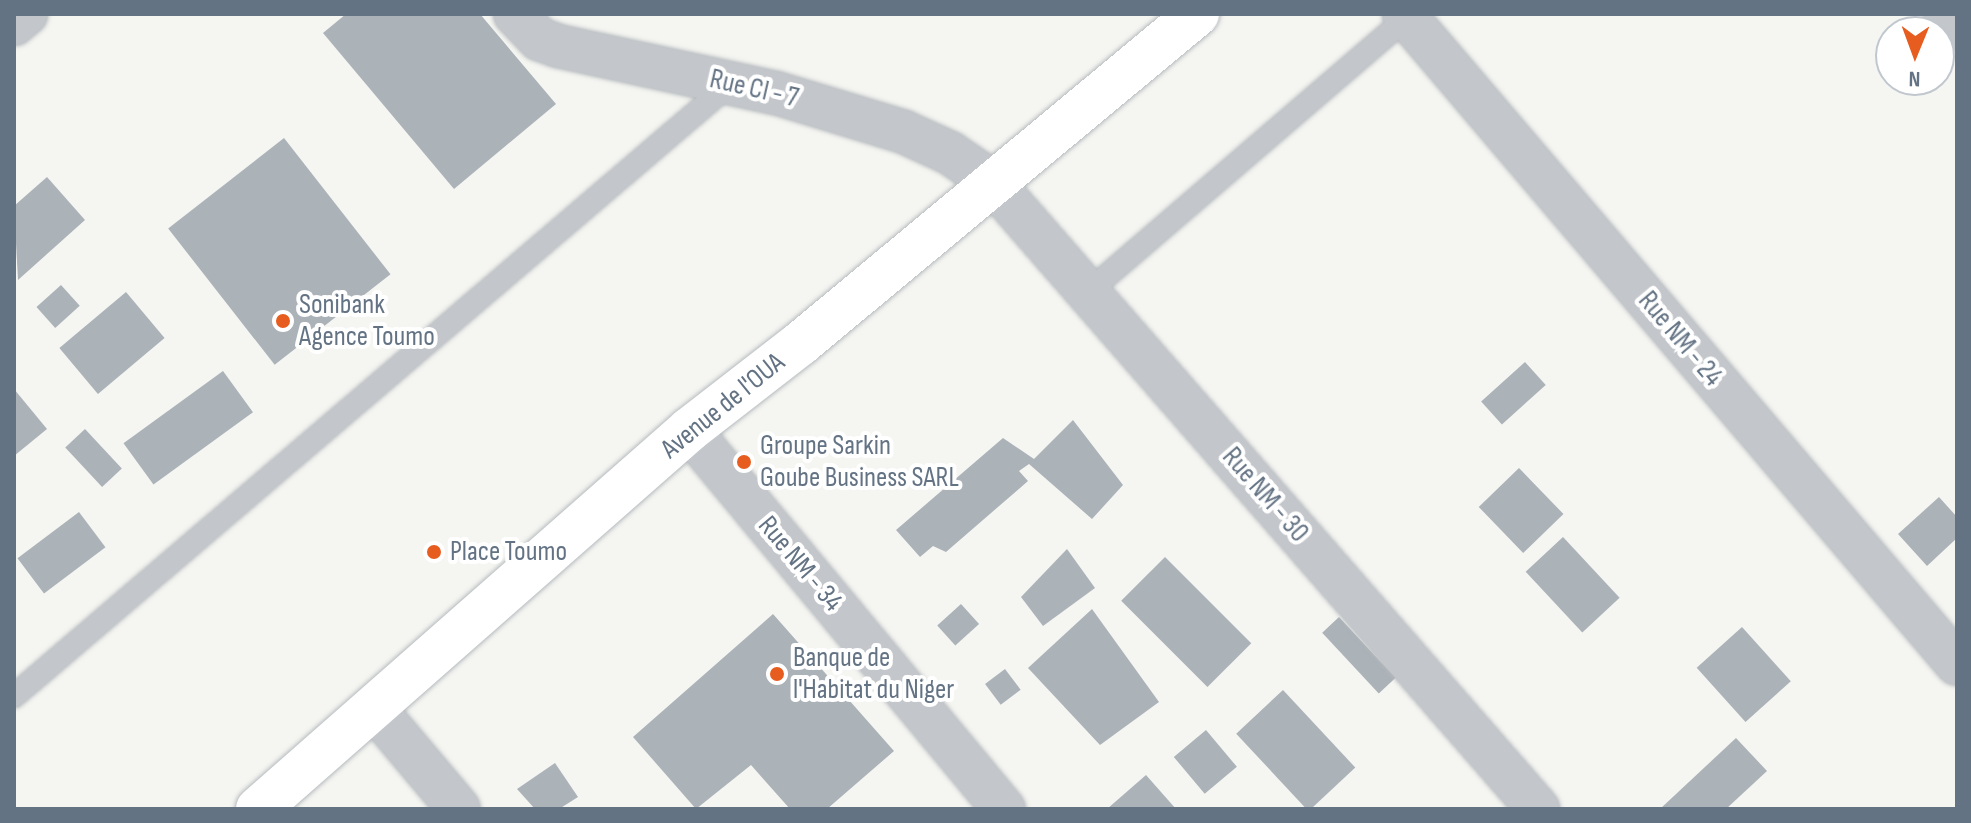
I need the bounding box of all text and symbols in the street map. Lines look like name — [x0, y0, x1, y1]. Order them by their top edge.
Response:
north arrow — [1875, 16, 1955, 96]
street label: Rue CI - 7 — [706, 63, 802, 115]
text: N — [1908, 65, 1921, 92]
street label: Rue NM - 24 — [1631, 285, 1729, 393]
place label: Sonibank Agence Toumo — [299, 288, 435, 354]
marker: Sonibank Agence Toumo — [274, 312, 292, 330]
street label: Avenue de l'OUA — [654, 346, 792, 466]
place label: Groupe Sarkin Goube Business SARL — [760, 429, 959, 495]
street label: Rue NM - 30 — [1215, 441, 1315, 549]
marker: Groupe Sarkin Goube Business SARL — [735, 453, 753, 471]
street label: Rue NM - 34 — [751, 510, 849, 618]
place label: Place Toumo — [450, 535, 567, 569]
marker: Place Toumo — [425, 543, 443, 561]
place label: Banque de l'Habitat du Niger — [793, 641, 954, 707]
marker: Banque de l'Habitat du Niger — [768, 665, 786, 683]

